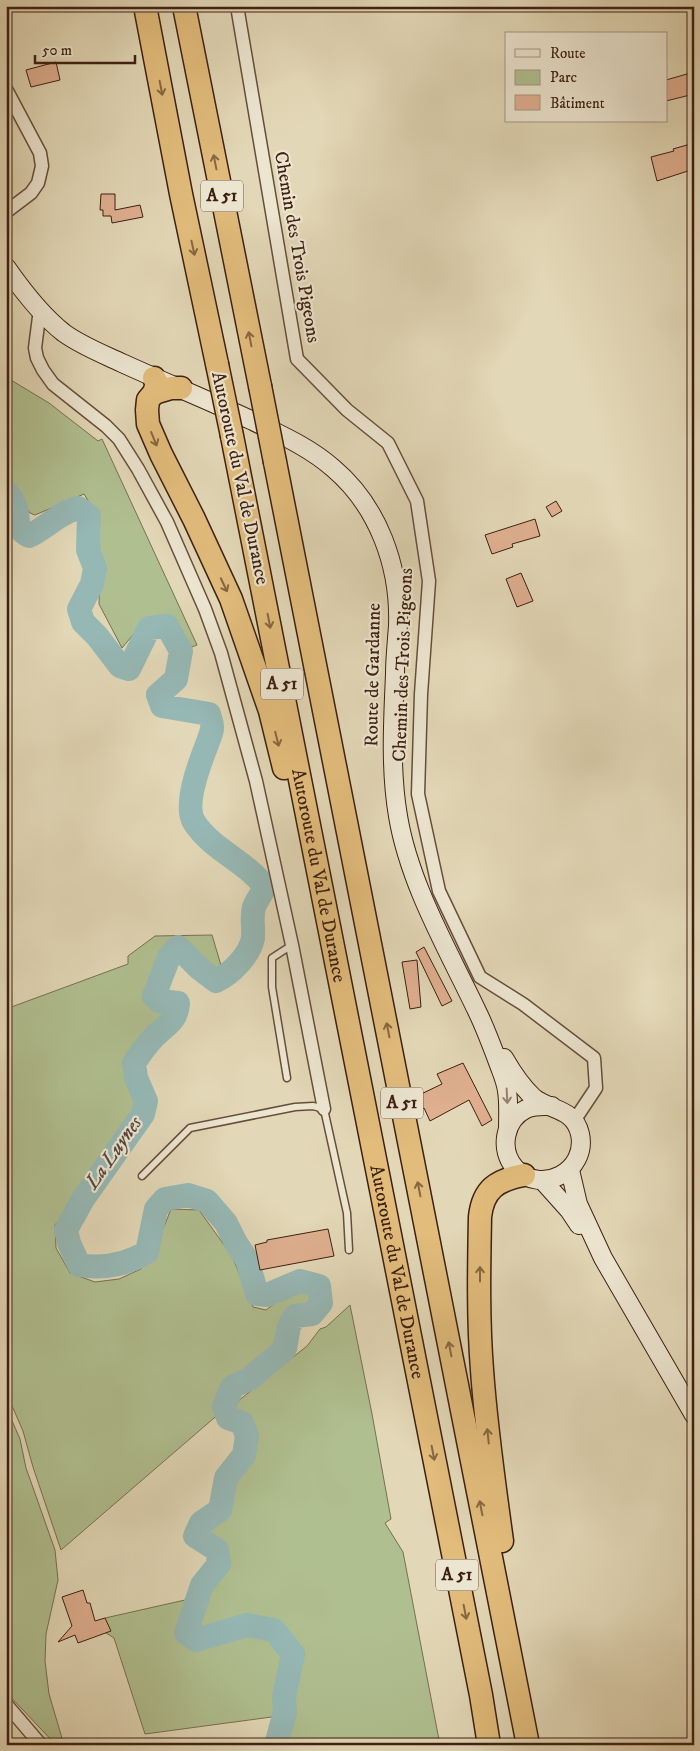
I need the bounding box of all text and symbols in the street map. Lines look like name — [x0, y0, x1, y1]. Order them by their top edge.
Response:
scale bar — [35, 32, 135, 64]
legend — [505, 32, 668, 122]
text: 50 m — [42, 41, 72, 60]
text: Route — [550, 44, 585, 63]
text: Parc — [550, 68, 578, 87]
one-way arrow — [156, 80, 166, 96]
text: Bâtiment — [550, 94, 605, 113]
street label: Chemin des Trois Pigeons — [269, 149, 325, 345]
one-way arrow — [210, 154, 220, 170]
road number: A 51 — [201, 180, 243, 212]
one-way arrow — [188, 239, 198, 255]
one-way arrow — [245, 331, 255, 347]
street label: Autoroute du Val de Durance — [206, 369, 274, 587]
one-way arrow — [150, 431, 159, 446]
street label: Chemin des Trois Pigeons — [388, 568, 418, 762]
one-way arrow — [220, 577, 230, 592]
street label: Route de Gardanne — [360, 603, 386, 747]
one-way arrow — [265, 612, 275, 628]
road number: A 51 — [261, 669, 303, 700]
one-way arrow — [272, 730, 282, 746]
street label: Autoroute du Val de Durance — [287, 767, 351, 985]
one-way arrow — [383, 1022, 393, 1038]
one-way arrow — [503, 1087, 512, 1103]
road number: A 51 — [381, 1088, 423, 1118]
water label: La Luynes — [79, 1111, 149, 1195]
street label: Autoroute du Val de Durance — [365, 1163, 430, 1381]
one-way arrow — [413, 1182, 423, 1198]
one-way arrow — [475, 1266, 485, 1282]
one-way arrow — [444, 1341, 454, 1357]
one-way arrow — [483, 1428, 493, 1444]
one-way arrow — [429, 1444, 439, 1460]
one-way arrow — [476, 1501, 485, 1517]
road number: A 51 — [436, 1560, 478, 1590]
one-way arrow — [460, 1604, 470, 1620]

